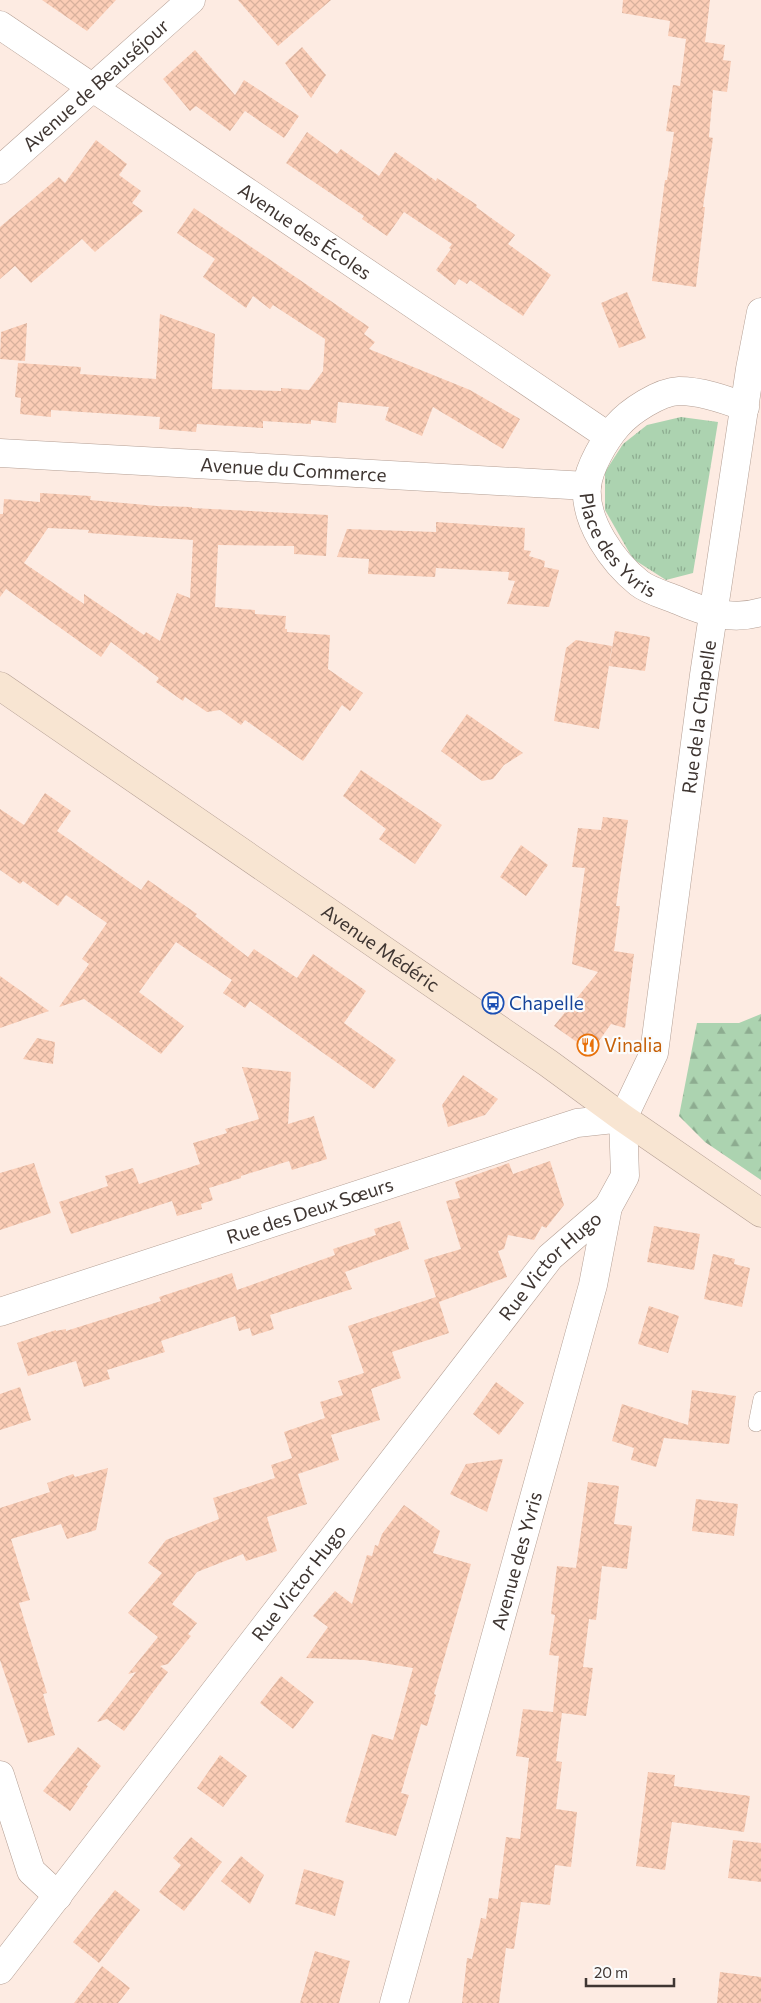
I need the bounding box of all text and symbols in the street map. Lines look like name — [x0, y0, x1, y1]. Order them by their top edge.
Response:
street label: Avenue de Beauséjour — [18, 13, 173, 156]
street label: Avenue des Écoles — [234, 177, 376, 284]
street label: Avenue du Commerce — [200, 452, 387, 486]
street label: Place des Yvris — [576, 491, 660, 602]
street label: Rue de la Chapelle — [676, 638, 720, 795]
street label: Avenue Médéric — [317, 899, 444, 996]
bus stop icon: Chapelle — [481, 991, 505, 1015]
place label: Chapelle — [509, 991, 584, 1014]
restaurant icon: Vinalia — [576, 1033, 600, 1057]
place label: Vinalia — [604, 1033, 662, 1056]
street label: Rue des Deux Sœurs — [223, 1172, 396, 1248]
street label: Rue Victor Hugo — [494, 1206, 606, 1325]
street label: Avenue des Yvris — [486, 1489, 546, 1632]
street label: Rue Victor Hugo — [246, 1520, 350, 1645]
scale bar — [586, 1956, 674, 1988]
text: 20 m — [594, 1963, 628, 1981]

